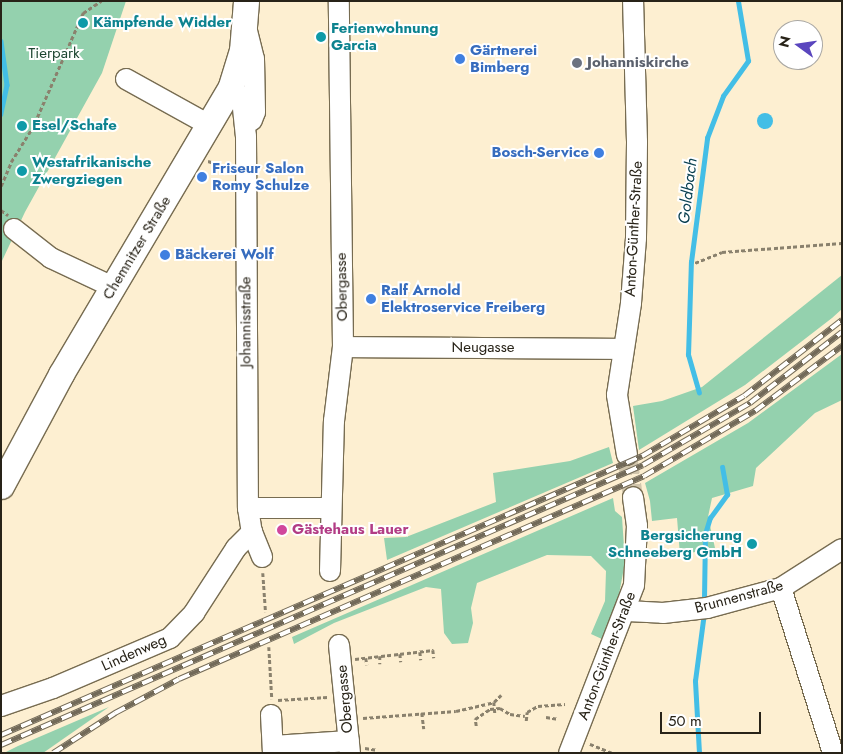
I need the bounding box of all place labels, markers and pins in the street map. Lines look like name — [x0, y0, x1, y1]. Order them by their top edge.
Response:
place label: Kämpfende Widder — [93, 14, 231, 32]
marker: Kämpfende Widder — [77, 17, 89, 29]
place label: Ferienwohnung Garcia — [331, 19, 438, 54]
marker: Ferienwohnung Garcia — [315, 31, 327, 43]
place label: Gärtnerei Bimberg — [470, 41, 537, 76]
marker: Gärtnerei Bimberg — [454, 53, 466, 65]
place label: Johanniskirche — [587, 54, 689, 72]
marker: Johanniskirche — [571, 57, 583, 69]
place label: Esel/Schafe — [32, 117, 117, 135]
marker: Esel/Schafe — [16, 120, 28, 132]
place label: Bosch-Service — [491, 144, 589, 162]
marker: Bosch-Service — [593, 147, 605, 159]
place label: Westafrikanische Zwergziegen — [32, 153, 151, 188]
place label: Friseur Salon Romy Schulze — [212, 159, 309, 194]
marker: Westafrikanische Zwergziegen — [16, 165, 28, 177]
marker: Friseur Salon Romy Schulze — [196, 171, 208, 183]
place label: Bäckerei Wolf — [175, 246, 274, 264]
marker: Bäckerei Wolf — [159, 249, 171, 261]
place label: Ralf Arnold Elektroservice Freiberg — [381, 281, 545, 316]
marker: Ralf Arnold Elektroservice Freiberg — [365, 293, 377, 305]
place label: Gästehaus Lauer — [292, 521, 409, 539]
marker: Gästehaus Lauer — [276, 524, 288, 536]
place label: Bergsicherung Schneeberg GmbH — [608, 526, 742, 561]
marker: Bergsicherung Schneeberg GmbH — [746, 538, 758, 550]

